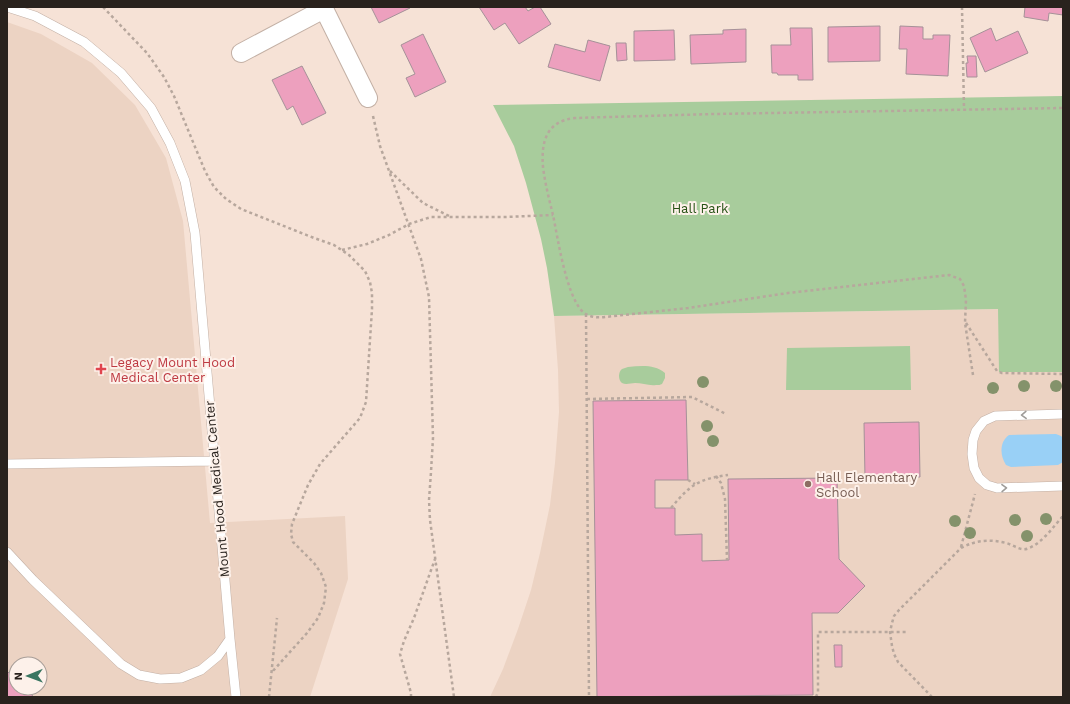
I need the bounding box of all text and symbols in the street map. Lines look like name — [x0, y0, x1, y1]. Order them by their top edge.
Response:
park label: Hall Park — [672, 201, 729, 216]
place label: Legacy Mount Hood Medical Center — [110, 355, 235, 385]
marker: Legacy Mount Hood Medical Center — [95, 363, 107, 375]
street label: Mount Hood Medical Center — [202, 400, 232, 578]
one-way arrow — [1021, 411, 1027, 419]
place label: Hall Elementary School — [816, 470, 917, 500]
marker: Hall Elementary School — [803, 479, 813, 489]
one-way arrow — [1001, 484, 1007, 492]
north arrow — [8, 656, 48, 696]
text: N — [12, 672, 25, 680]

